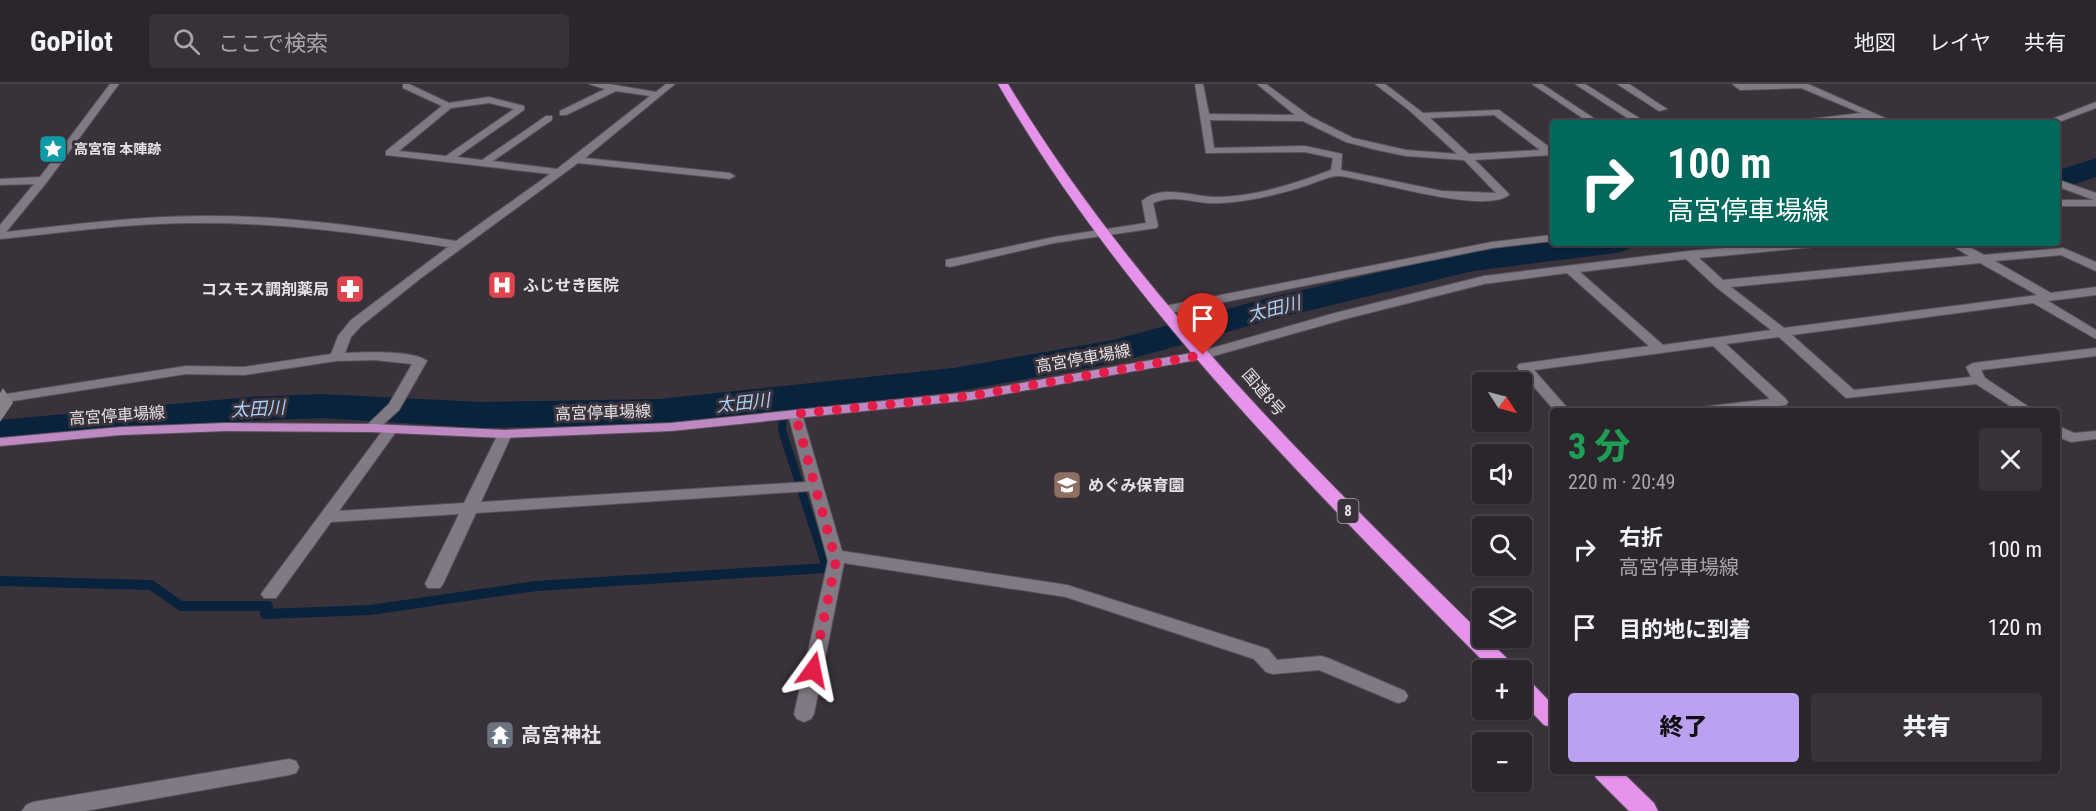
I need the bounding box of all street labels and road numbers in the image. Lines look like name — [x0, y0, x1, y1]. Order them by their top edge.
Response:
street label: 高宮停車場線 — [1034, 341, 1132, 376]
street label: 国道8号 — [1238, 365, 1289, 420]
street label: 高宮停車場線 — [555, 401, 651, 424]
street label: 高宮停車場線 — [68, 403, 166, 428]
road number: 8 — [1338, 499, 1358, 523]

